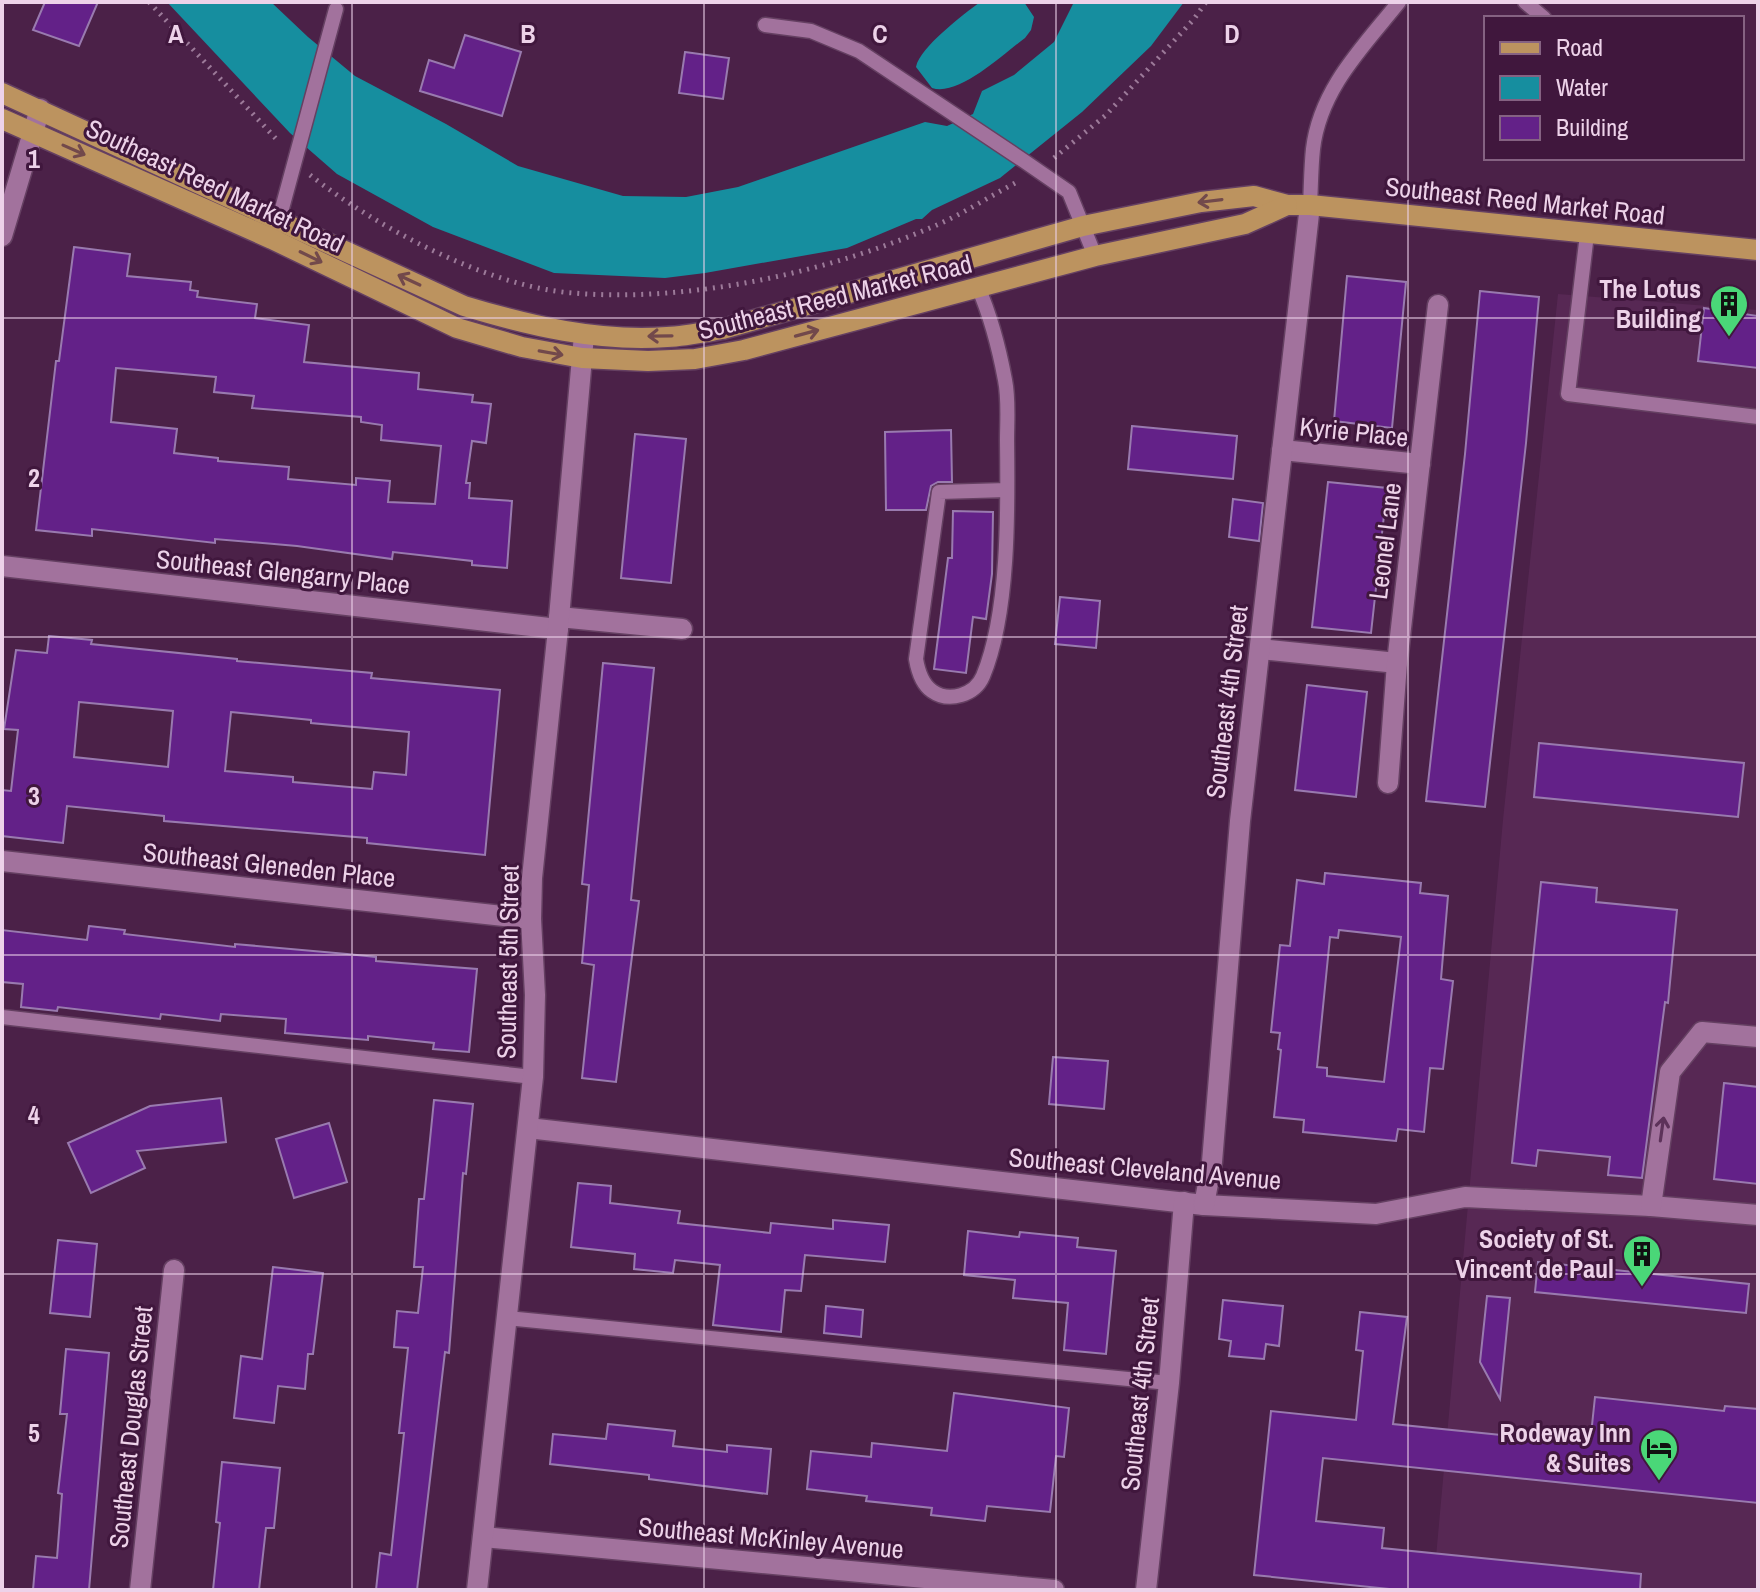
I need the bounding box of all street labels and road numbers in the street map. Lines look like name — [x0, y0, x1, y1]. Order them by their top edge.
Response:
street label: Southeast Reed Market Road — [81, 110, 350, 261]
street label: Southeast Reed Market Road — [1384, 168, 1667, 233]
street label: Southeast Reed Market Road — [694, 246, 975, 347]
street label: Kyrie Place — [1298, 408, 1410, 455]
street label: Leonel Lane — [1360, 481, 1409, 601]
street label: Southeast Glengarry Place — [155, 541, 412, 602]
street label: Southeast 4th Street — [1197, 603, 1256, 801]
street label: Southeast Gleneden Place — [141, 834, 397, 895]
street label: Southeast 5th Street — [488, 864, 527, 1059]
street label: Southeast Cleveland Avenue — [1007, 1139, 1283, 1198]
street label: Southeast 4th Street — [1112, 1295, 1167, 1492]
street label: Southeast Douglas Street — [100, 1304, 161, 1550]
street label: Southeast McKinley Avenue — [637, 1508, 905, 1567]

